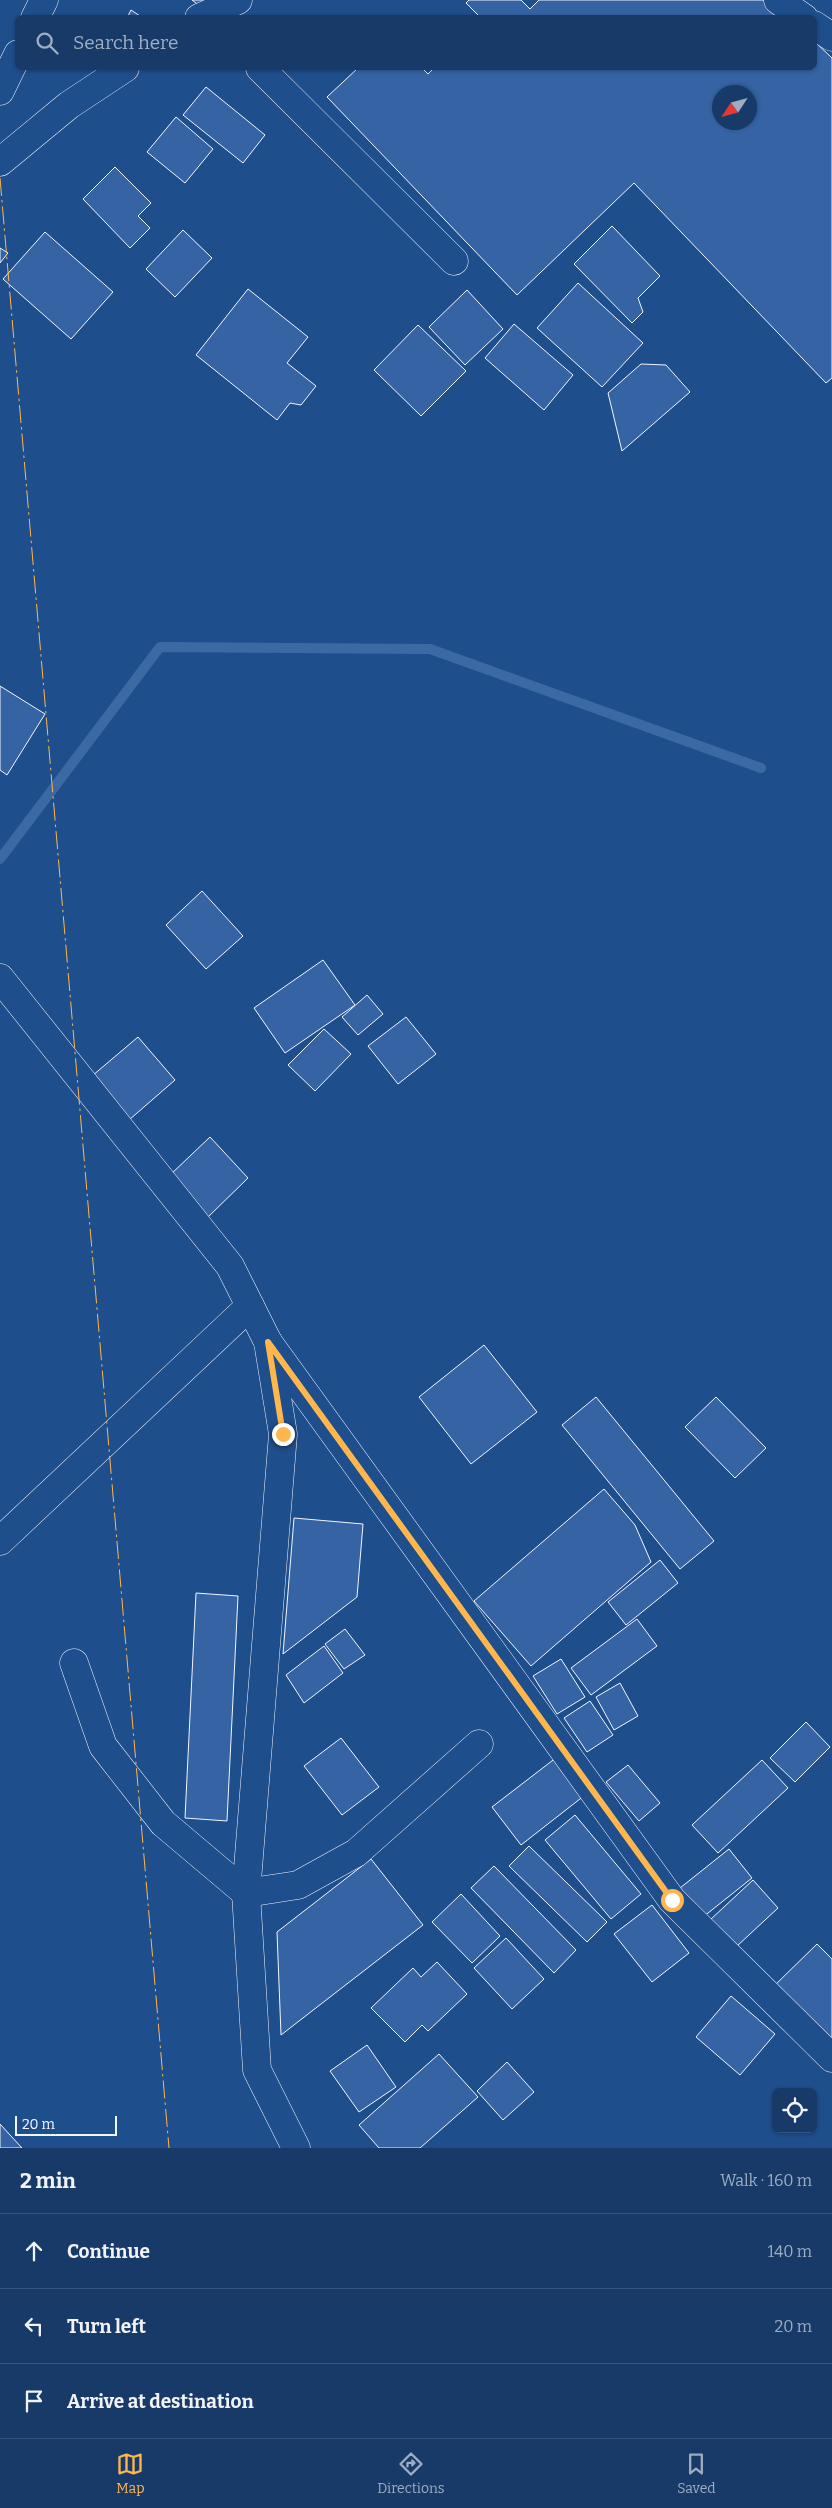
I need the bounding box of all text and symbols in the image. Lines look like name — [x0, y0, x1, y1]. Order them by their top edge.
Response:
search box — [15, 15, 817, 70]
icon: search — [33, 29, 61, 57]
text: Search here — [73, 31, 178, 54]
north arrow — [712, 85, 757, 130]
route end — [272, 1423, 295, 1446]
route start — [661, 1889, 684, 1912]
map controls — [772, 2088, 817, 2133]
button: locate — [772, 2088, 817, 2133]
scale bar — [15, 2113, 118, 2136]
text: 20 m — [22, 2116, 55, 2133]
text: 2 min — [20, 2168, 76, 2194]
text: Walk · 160 m — [720, 2171, 812, 2190]
icon: ahead — [20, 2237, 48, 2265]
text: Continue — [67, 2240, 150, 2263]
text: 140 m — [767, 2242, 812, 2261]
icon: left — [20, 2312, 48, 2340]
text: Turn left — [67, 2315, 146, 2338]
text: 20 m — [775, 2317, 812, 2336]
icon: arrive — [20, 2387, 48, 2415]
text: Arrive at destination — [67, 2390, 254, 2413]
tab: Map — [116, 2450, 145, 2497]
tab: Directions — [377, 2450, 445, 2497]
tab: Saved — [677, 2450, 716, 2497]

